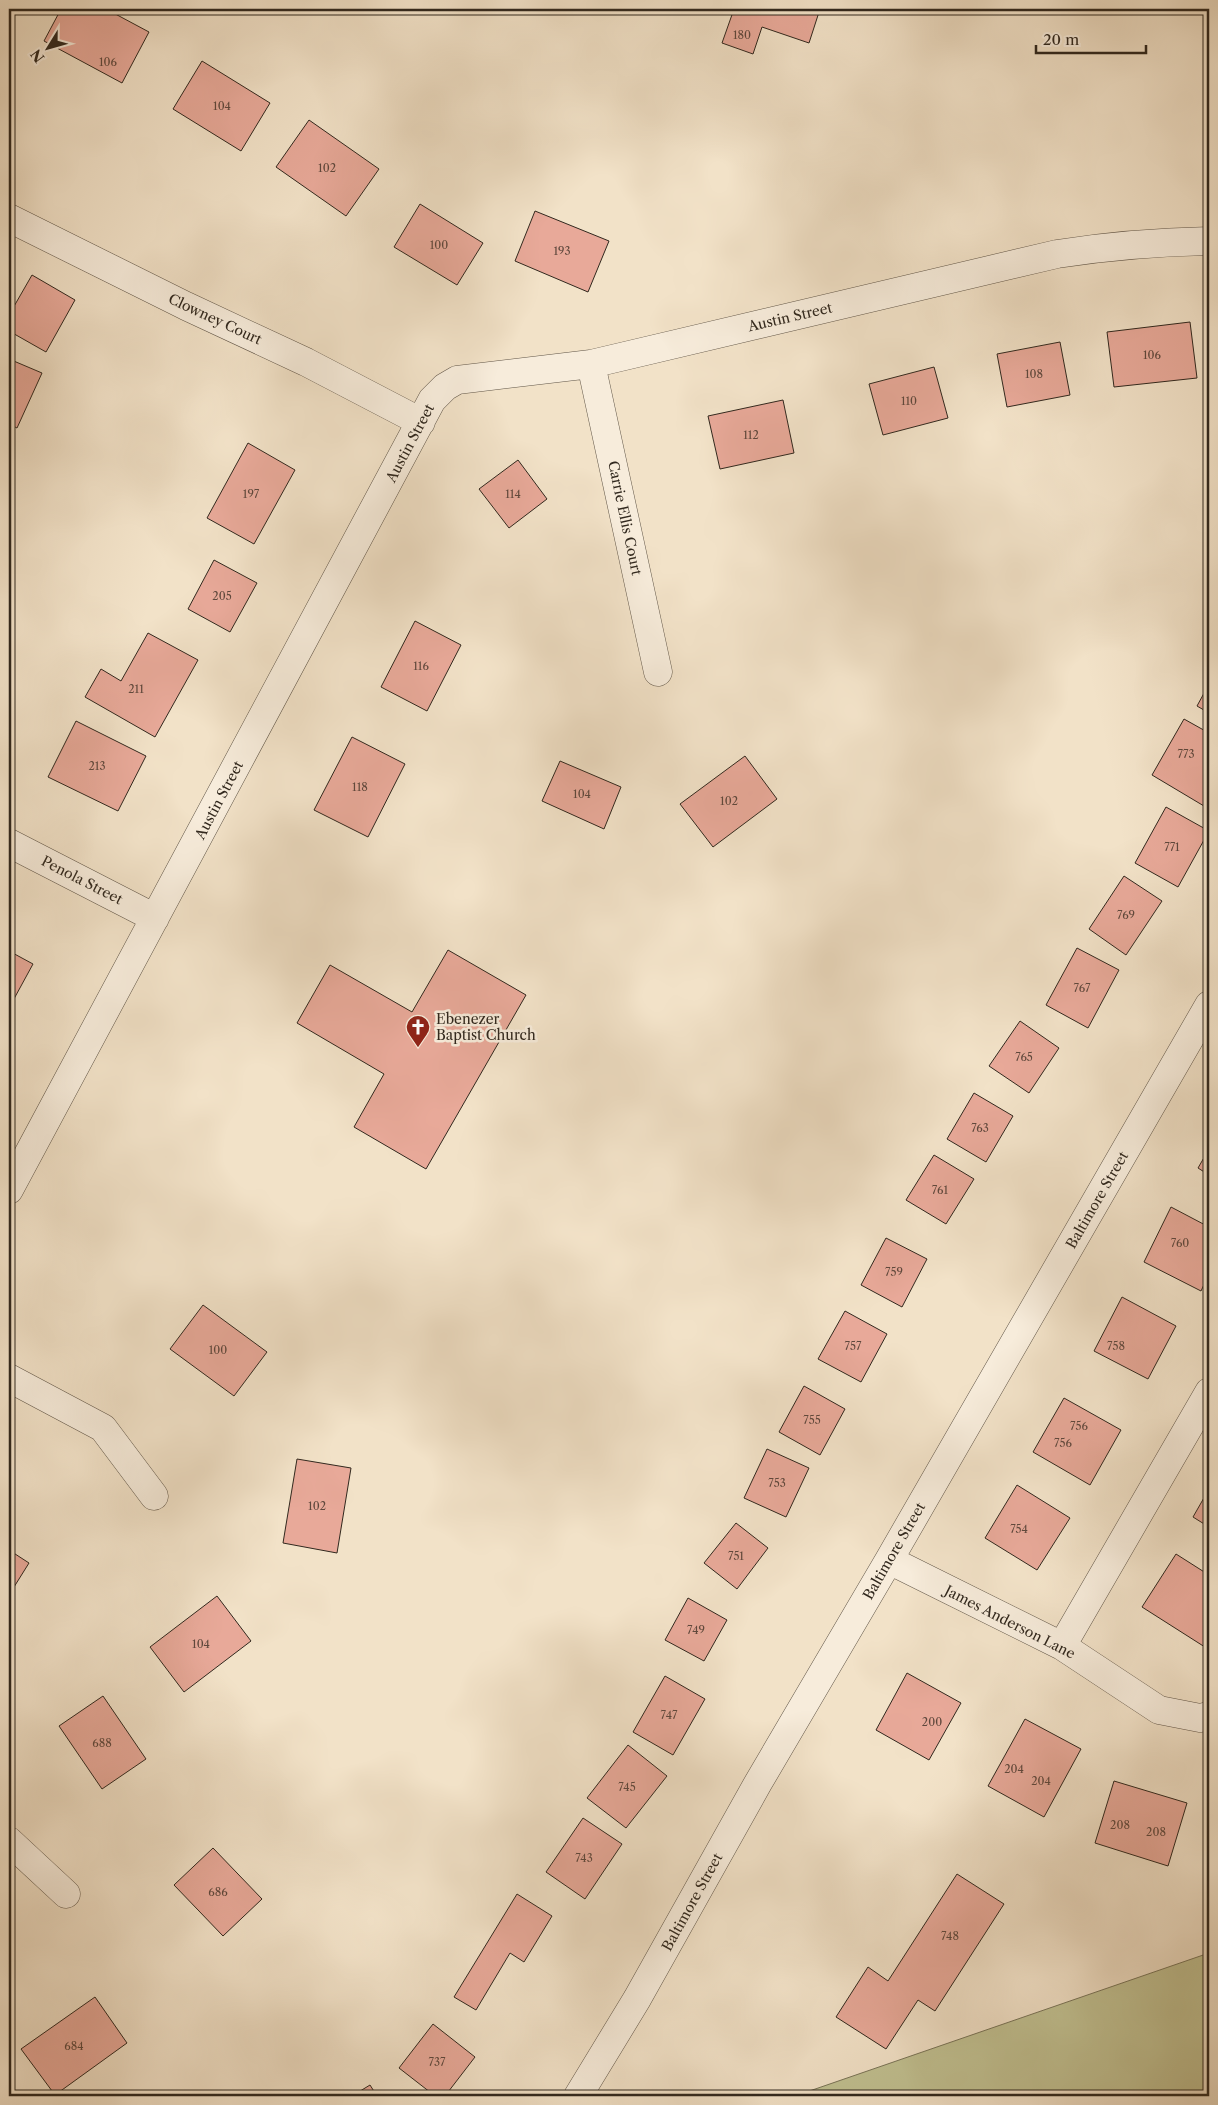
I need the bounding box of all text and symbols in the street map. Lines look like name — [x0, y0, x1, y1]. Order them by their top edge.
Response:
north arrow — [22, 22, 72, 72]
scale bar — [1036, 22, 1146, 54]
house number: 180 — [733, 28, 751, 42]
text: 20 m — [1043, 30, 1079, 49]
text: N — [27, 46, 48, 66]
house number: 106 — [99, 55, 118, 69]
house number: 104 — [213, 99, 231, 113]
house number: 102 — [318, 161, 336, 175]
house number: 100 — [430, 238, 448, 252]
house number: 193 — [553, 244, 571, 258]
street label: Clowney Court — [165, 290, 265, 349]
street label: Austin Street — [745, 299, 834, 336]
house number: 106 — [1143, 348, 1162, 362]
house number: 108 — [1025, 367, 1043, 381]
house number: 110 — [901, 394, 917, 408]
street label: Austin Street — [381, 401, 438, 486]
house number: 112 — [743, 428, 759, 442]
street label: Carrie Ellis Court — [604, 459, 646, 577]
house number: 197 — [243, 487, 260, 501]
house number: 114 — [505, 487, 521, 501]
house number: 205 — [212, 589, 232, 603]
house number: 116 — [413, 659, 429, 673]
house number: 211 — [128, 682, 144, 696]
house number: 773 — [1178, 747, 1194, 761]
street label: Austin Street — [190, 758, 247, 843]
house number: 213 — [88, 759, 106, 773]
house number: 118 — [352, 780, 368, 794]
house number: 104 — [573, 787, 591, 801]
house number: 102 — [720, 794, 738, 808]
house number: 771 — [1164, 840, 1180, 854]
street label: Penola Street — [38, 852, 126, 908]
house number: 769 — [1117, 908, 1135, 922]
house number: 767 — [1074, 981, 1091, 995]
place label: Ebenezer Baptist Church — [436, 1010, 536, 1044]
church icon: Ebenezer Baptist Church — [405, 1014, 431, 1048]
house number: 765 — [1015, 1050, 1033, 1064]
house number: 763 — [971, 1121, 989, 1135]
street label: Baltimore Street — [1062, 1148, 1132, 1252]
house number: 761 — [932, 1183, 948, 1197]
house number: 760 — [1171, 1236, 1189, 1250]
house number: 759 — [885, 1265, 903, 1279]
house number: 757 — [845, 1339, 862, 1353]
house number: 758 — [1107, 1339, 1125, 1353]
house number: 100 — [209, 1343, 227, 1357]
house number: 755 — [803, 1413, 821, 1427]
house number: 756 — [1070, 1419, 1088, 1433]
house number: 756 — [1054, 1436, 1072, 1450]
house number: 753 — [768, 1476, 786, 1490]
house number: 102 — [308, 1499, 326, 1513]
street label: Baltimore Street — [859, 1499, 929, 1603]
house number: 754 — [1010, 1522, 1028, 1536]
house number: 751 — [728, 1549, 744, 1563]
street label: James Anderson Lane — [940, 1580, 1078, 1663]
house number: 749 — [687, 1623, 705, 1637]
house number: 104 — [192, 1637, 210, 1651]
house number: 747 — [661, 1708, 678, 1722]
house number: 200 — [922, 1715, 942, 1729]
house number: 688 — [92, 1736, 112, 1750]
house number: 204 — [1004, 1762, 1024, 1776]
house number: 204 — [1031, 1774, 1051, 1788]
house number: 745 — [618, 1780, 636, 1794]
house number: 208 — [1110, 1818, 1130, 1832]
house number: 208 — [1146, 1825, 1166, 1839]
street label: Baltimore Street — [658, 1850, 726, 1954]
house number: 743 — [575, 1851, 593, 1865]
house number: 686 — [208, 1885, 228, 1899]
house number: 748 — [941, 1929, 959, 1943]
house number: 684 — [64, 2039, 84, 2053]
house number: 737 — [429, 2055, 446, 2069]

